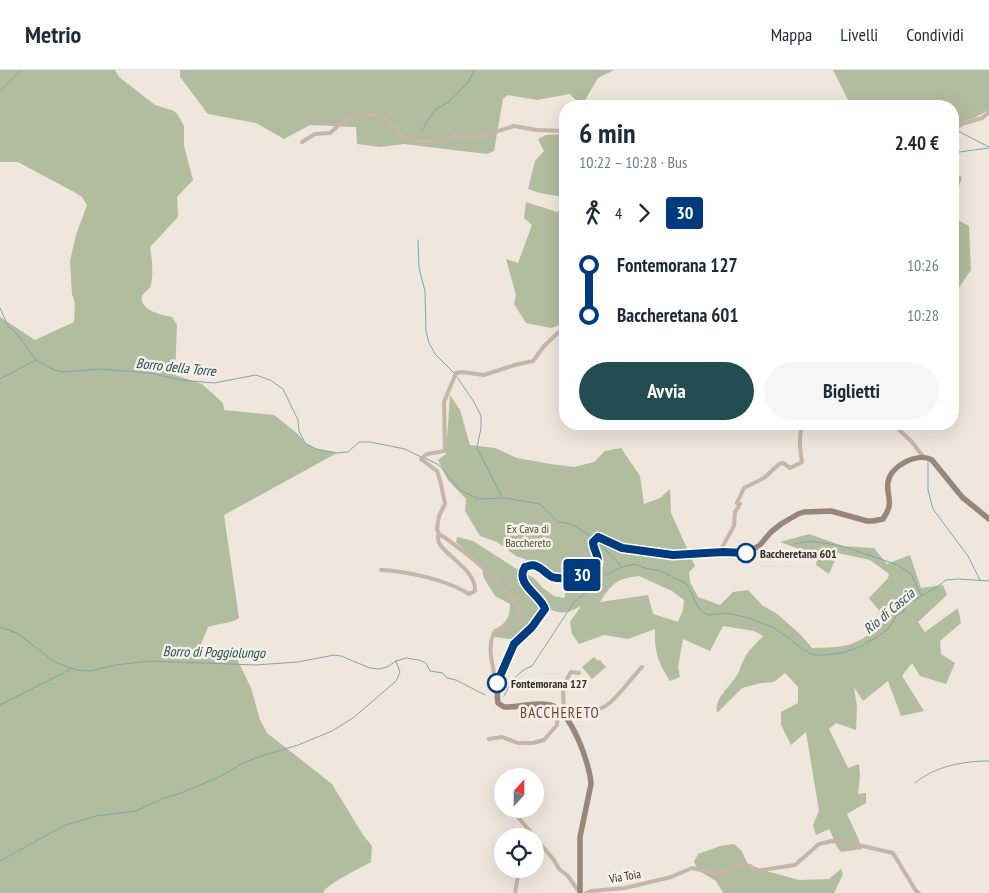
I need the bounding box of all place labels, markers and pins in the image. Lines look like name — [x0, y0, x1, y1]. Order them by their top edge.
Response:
marker: Baccheretana 601 — [736, 543, 756, 563]
place label: Baccheretana 601 — [760, 546, 837, 561]
marker: Fontemorana 127 — [487, 673, 507, 693]
place label: Fontemorana 127 — [511, 676, 587, 691]

